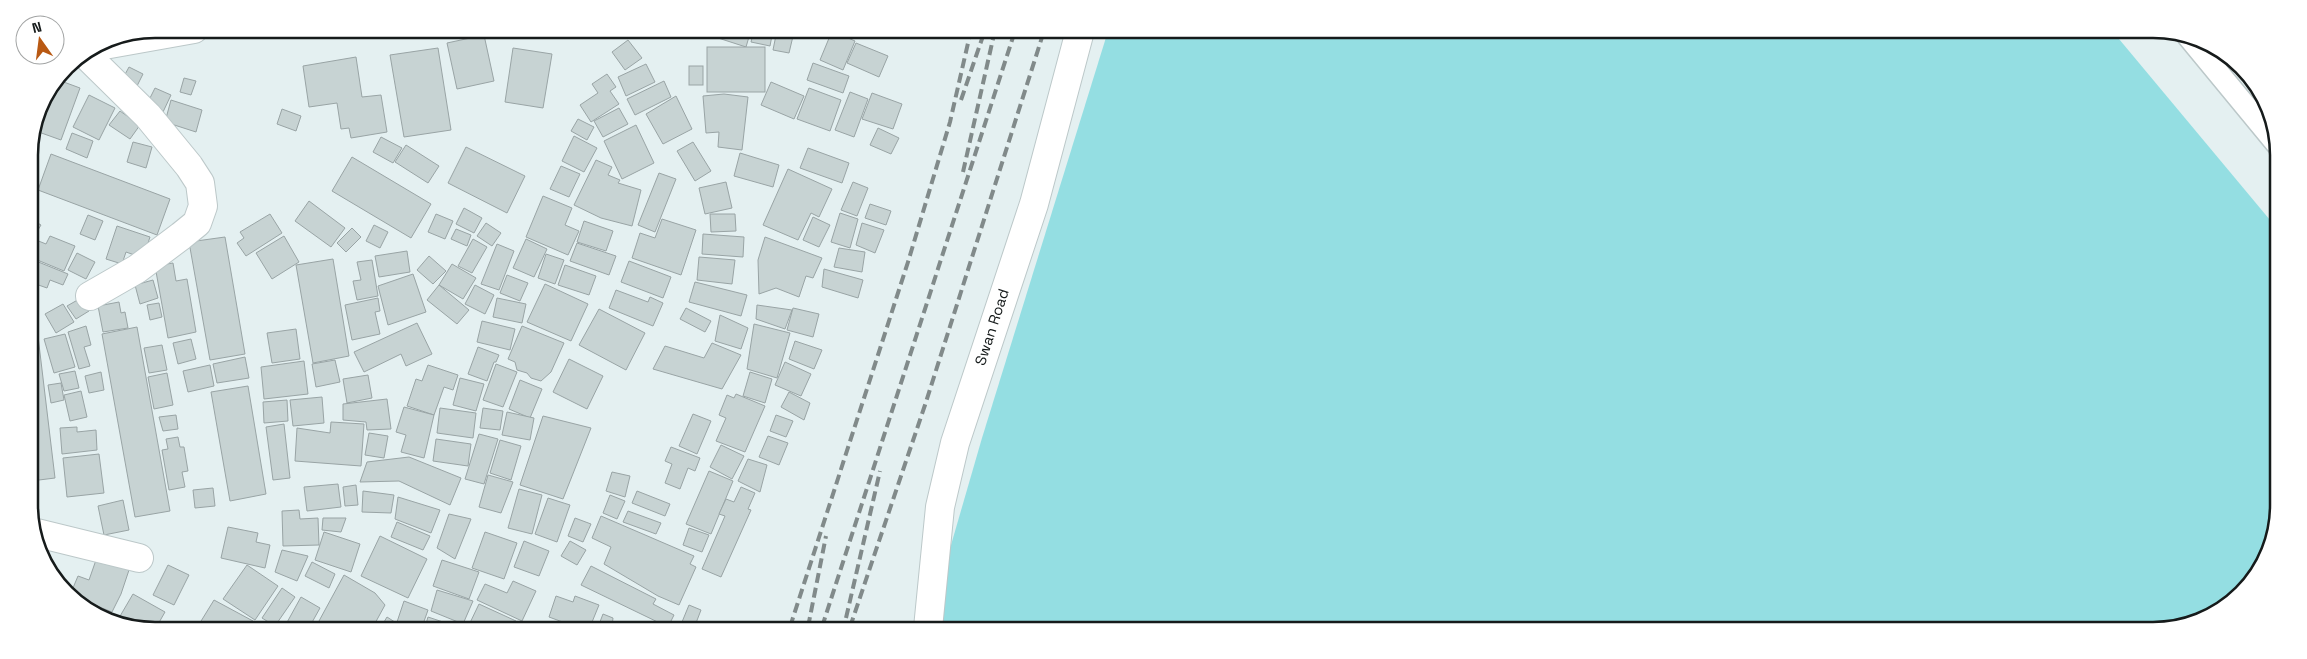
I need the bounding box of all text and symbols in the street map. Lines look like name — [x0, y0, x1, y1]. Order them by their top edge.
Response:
north arrow — [15, 15, 65, 65]
text: N — [30, 18, 44, 37]
street label: Swan Road — [970, 286, 1013, 368]

